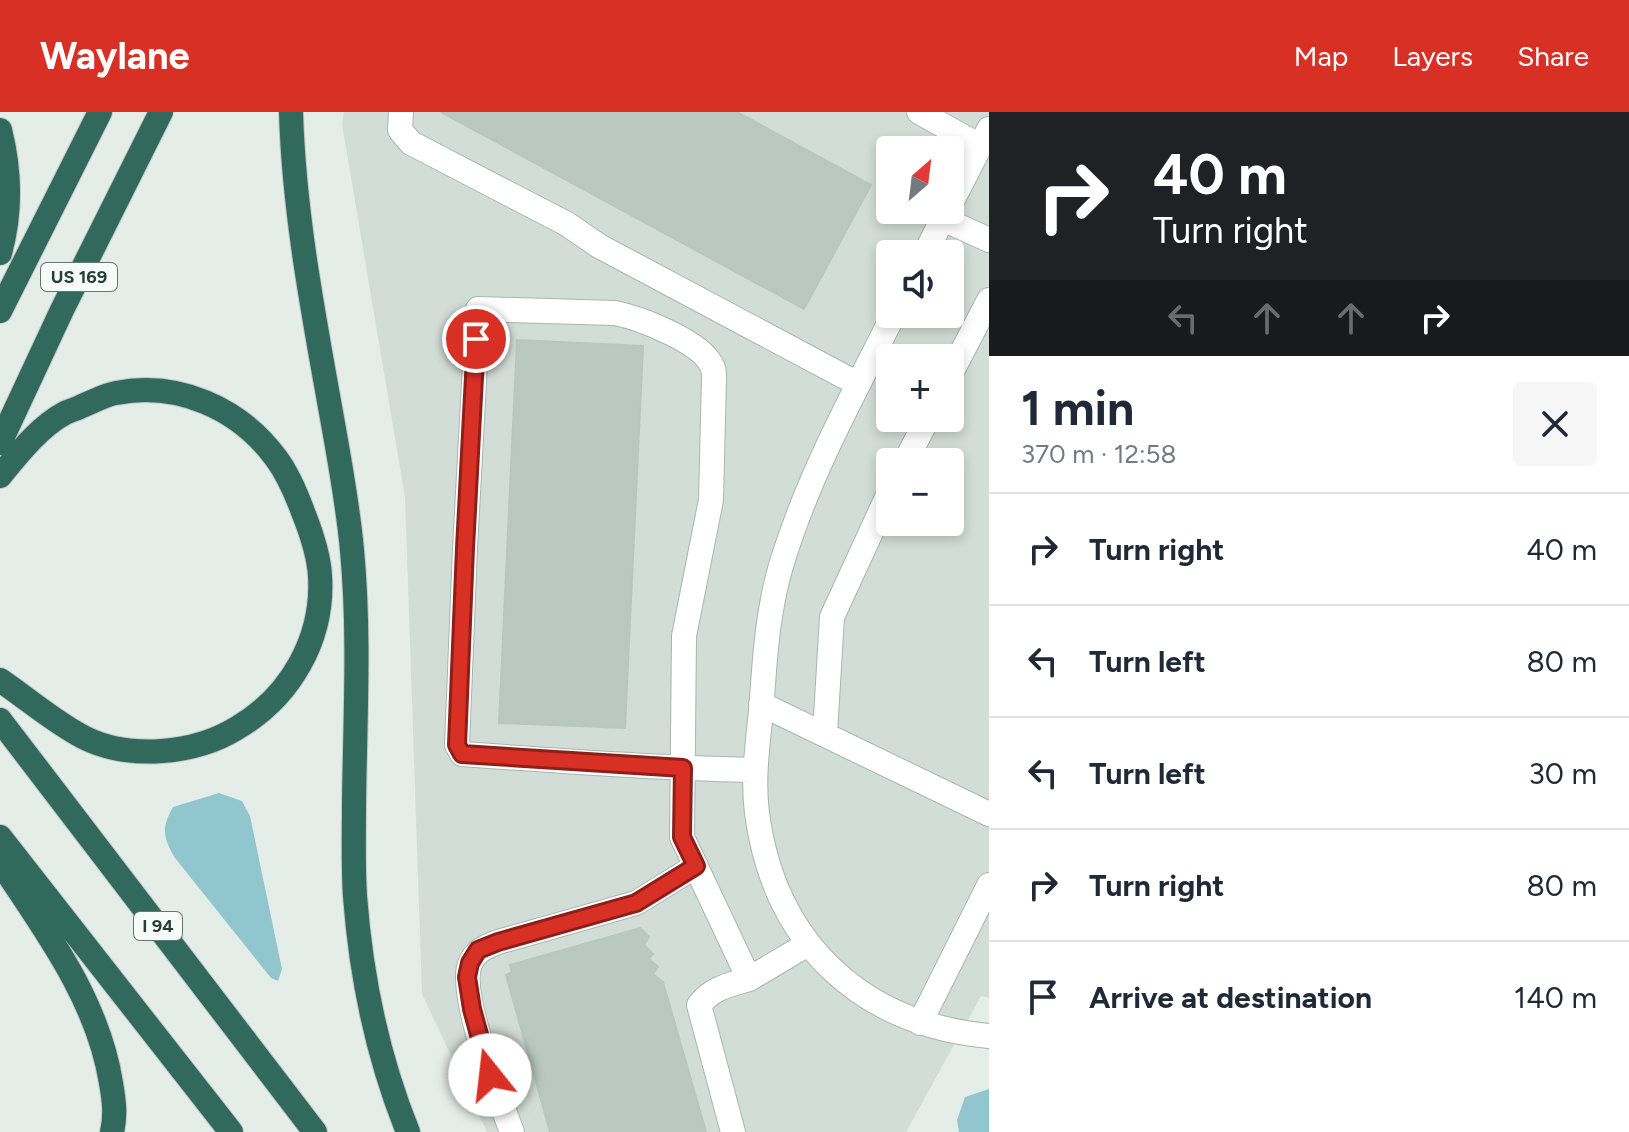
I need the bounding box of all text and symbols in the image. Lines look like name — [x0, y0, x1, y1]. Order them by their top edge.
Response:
text: Waylane — [40, 33, 190, 79]
text: Map — [1294, 39, 1348, 73]
text: Layers — [1392, 39, 1473, 73]
text: Share — [1517, 39, 1589, 73]
north arrow — [876, 136, 964, 224]
map controls — [876, 136, 964, 536]
text: 40 m — [1153, 141, 1287, 208]
icon: right — [1021, 144, 1125, 248]
text: Turn right — [1153, 209, 1308, 252]
button: sound — [876, 240, 964, 328]
road number: US 169 — [41, 263, 117, 291]
icon: left — [1161, 296, 1205, 340]
icon: ahead — [1245, 296, 1289, 340]
icon: ahead — [1329, 296, 1373, 340]
icon: right — [1413, 296, 1457, 340]
pin — [442, 305, 510, 373]
icon: arrive — [454, 317, 498, 361]
button: + — [876, 344, 964, 432]
text: 1 min — [1021, 379, 1134, 437]
button: close — [1513, 382, 1597, 466]
text: 370 m · 12:58 — [1021, 438, 1177, 470]
button: − — [876, 448, 964, 536]
icon: right — [1021, 527, 1065, 571]
text: Turn right — [1089, 531, 1224, 568]
text: 40 m — [1526, 531, 1597, 568]
icon: left — [1021, 639, 1065, 683]
text: Turn left — [1089, 643, 1206, 680]
text: 80 m — [1526, 643, 1597, 680]
icon: left — [1021, 751, 1065, 795]
text: Turn left — [1089, 755, 1206, 792]
text: 30 m — [1529, 755, 1597, 792]
icon: right — [1021, 863, 1065, 907]
text: Turn right — [1089, 867, 1224, 904]
text: 80 m — [1526, 867, 1597, 904]
road number: I 94 — [134, 912, 182, 940]
icon: arrive — [1021, 975, 1065, 1019]
text: Arrive at destination — [1089, 979, 1372, 1016]
text: 140 m — [1514, 979, 1597, 1016]
position arrow — [448, 1033, 532, 1117]

